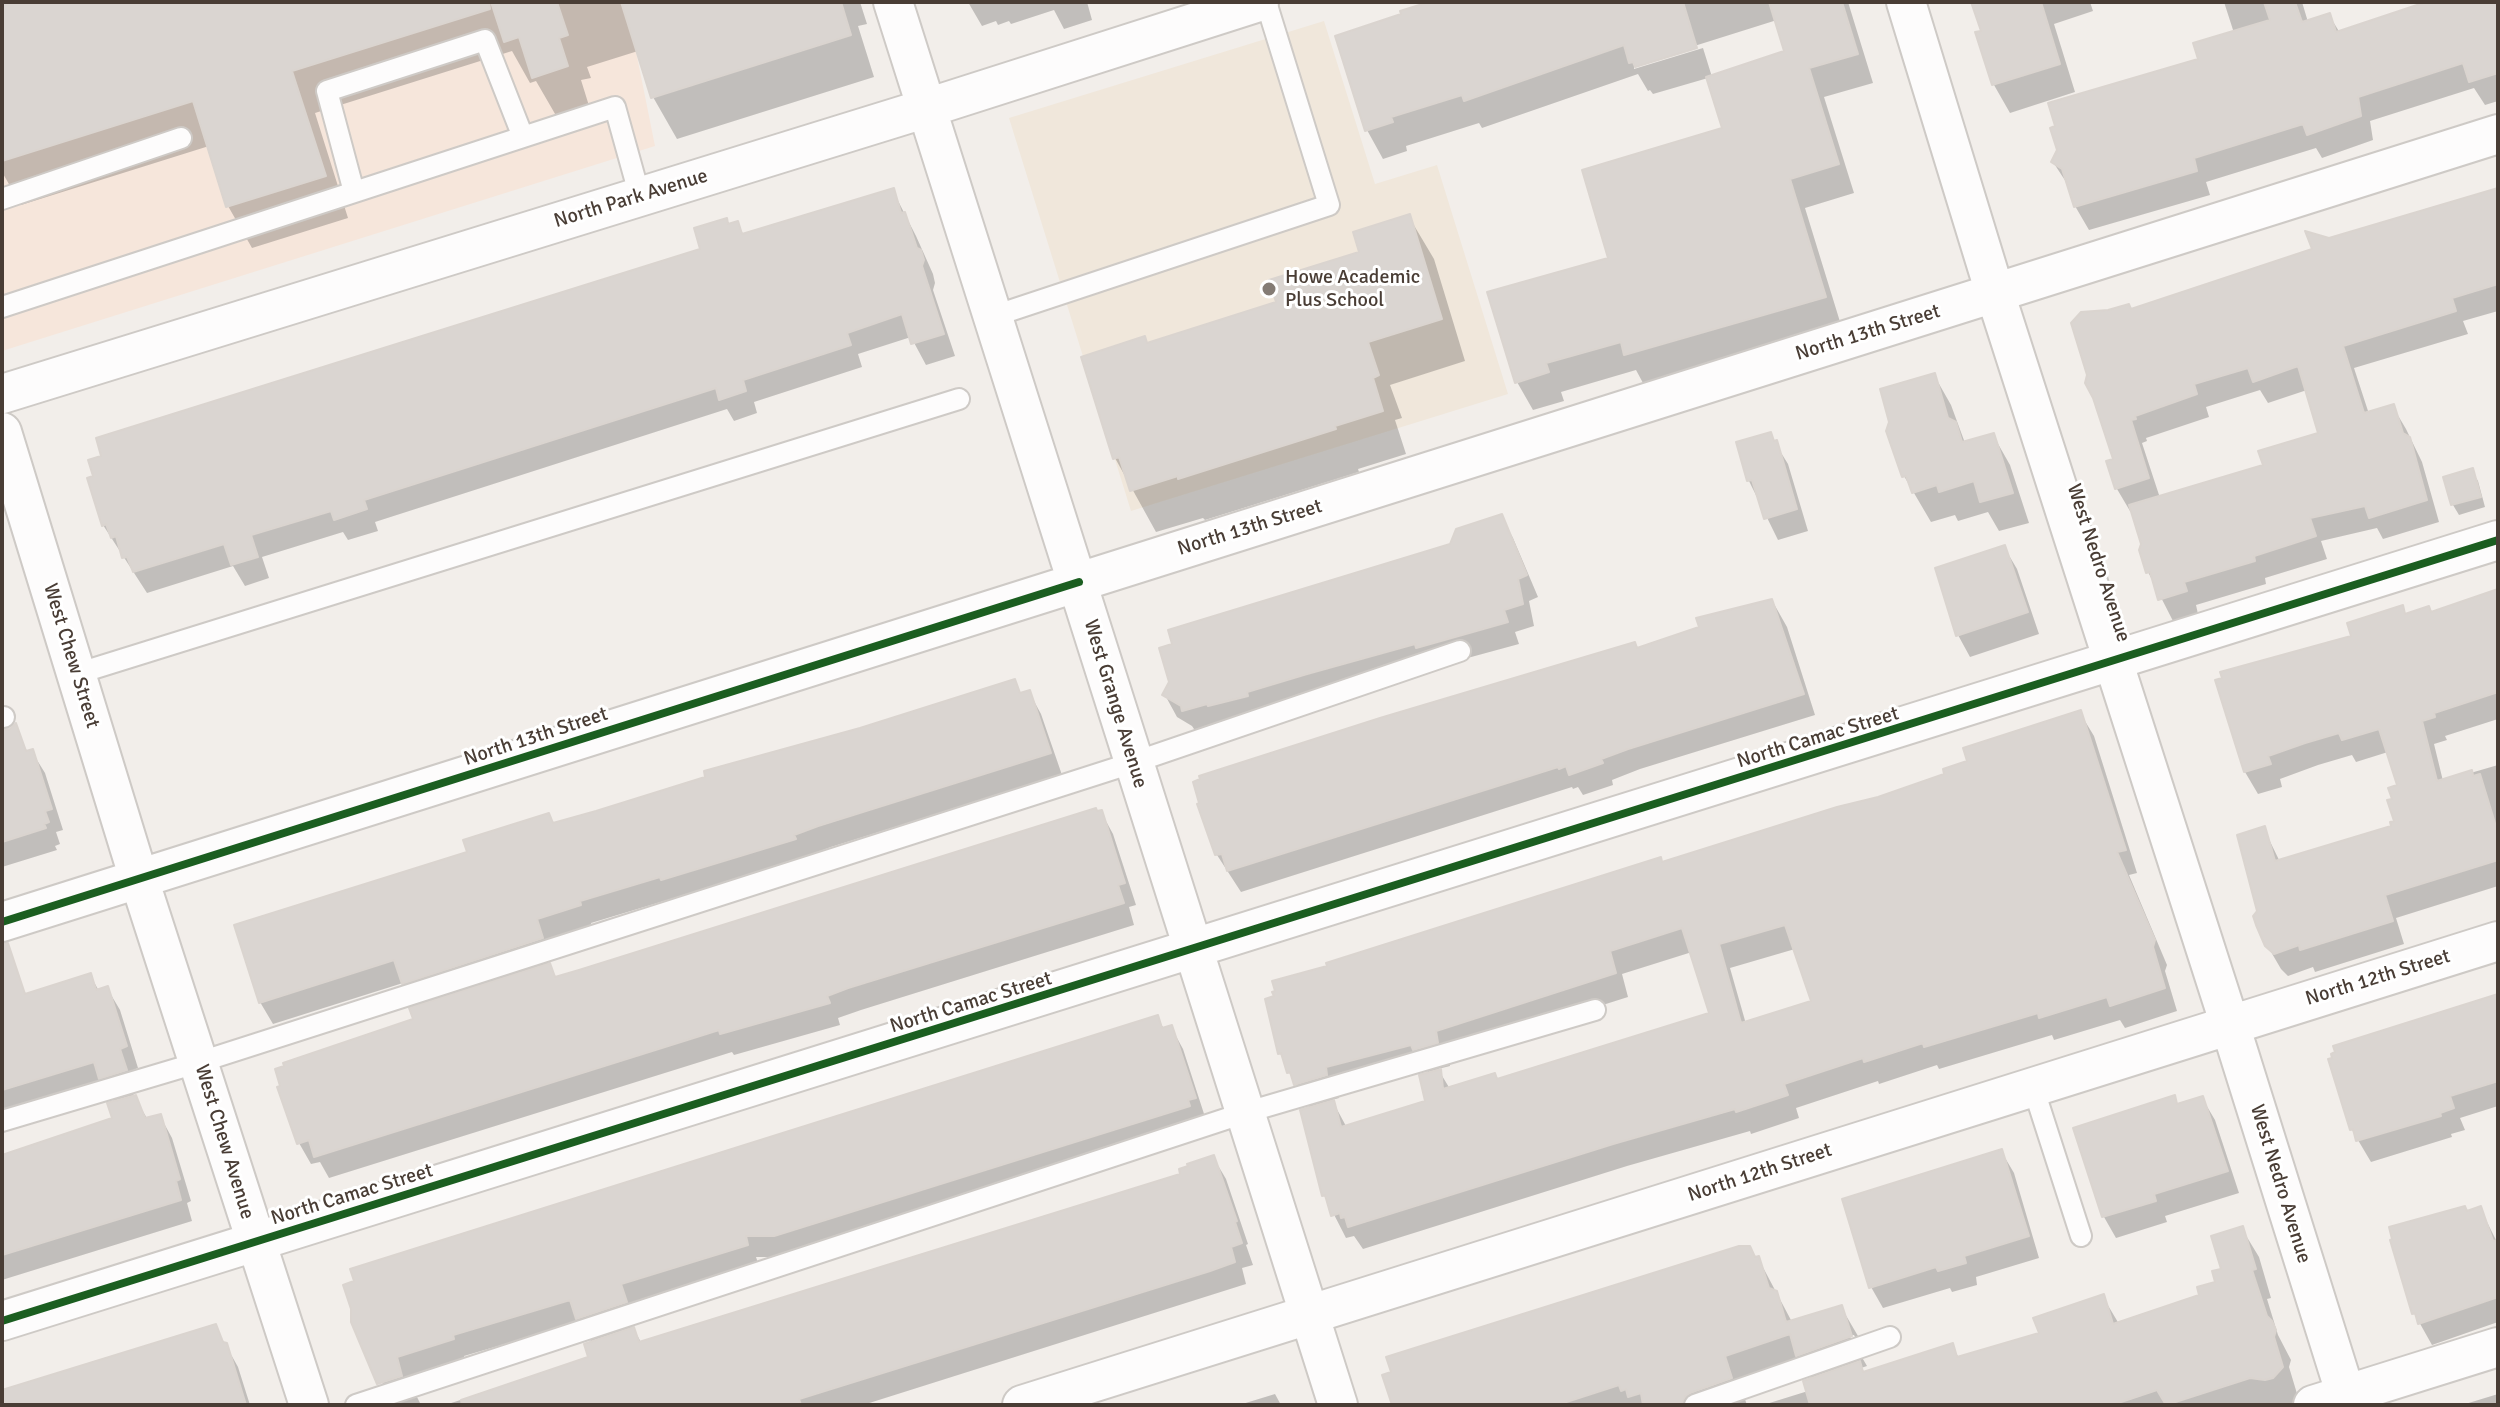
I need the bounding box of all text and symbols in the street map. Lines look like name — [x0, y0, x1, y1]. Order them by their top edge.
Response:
street label: North Park Avenue — [551, 164, 711, 234]
place label: Howe Academic Plus School — [1285, 266, 1420, 313]
marker: Howe Academic Plus School — [1260, 280, 1278, 298]
street label: North 13th Street — [1793, 300, 1943, 366]
street label: West Nedro Avenue — [2061, 481, 2135, 645]
street label: North 13th Street — [1175, 495, 1325, 561]
street label: West Chew Street — [38, 581, 104, 731]
street label: West Grange Avenue — [1078, 617, 1152, 791]
street label: North 13th Street — [461, 702, 611, 772]
street label: North Camac Street — [1734, 702, 1902, 774]
street label: North 12th Street — [2303, 945, 2453, 1011]
street label: North Camac Street — [887, 967, 1055, 1039]
street label: West Chew Avenue — [189, 1062, 259, 1222]
street label: West Nedro Avenue — [2244, 1102, 2316, 1266]
street label: North 12th Street — [1685, 1138, 1835, 1208]
street label: North Camac Street — [268, 1159, 436, 1231]

